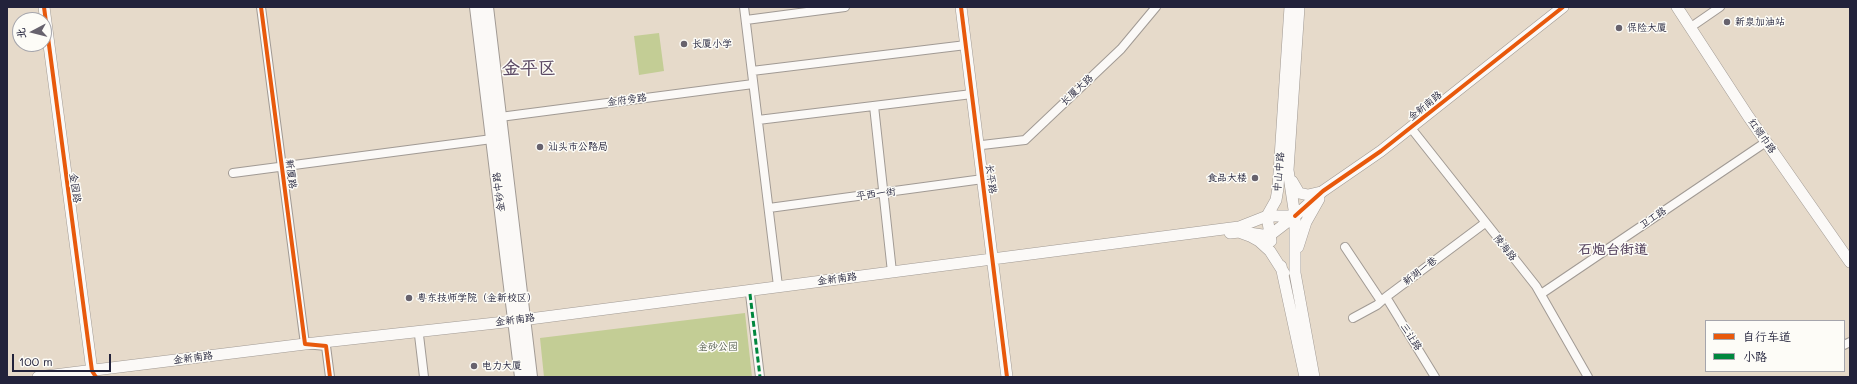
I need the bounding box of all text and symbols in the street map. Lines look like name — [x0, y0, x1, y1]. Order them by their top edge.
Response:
north arrow — [12, 12, 52, 52]
place label: 新泉加油站 — [1735, 16, 1785, 28]
marker: 新泉加油站 — [1722, 17, 1732, 27]
place label: 保险大厦 — [1627, 22, 1667, 34]
marker: 保险大厦 — [1614, 23, 1624, 33]
text: 北 — [12, 27, 29, 40]
place label: 长厦小学 — [692, 38, 732, 50]
marker: 长厦小学 — [679, 39, 689, 49]
district label: 金平区 — [502, 57, 556, 79]
street label: 长厦大路 — [1058, 72, 1096, 108]
street label: 金新南路 — [1406, 89, 1444, 123]
street label: 金府旁路 — [606, 91, 648, 109]
street label: 红领巾路 — [1746, 116, 1778, 156]
place label: 汕头市公路局 — [548, 141, 608, 153]
marker: 汕头市公路局 — [535, 142, 545, 152]
street label: 中山中路 — [1271, 152, 1287, 192]
street label: 新厦路 — [283, 158, 299, 190]
street label: 长平路 — [983, 163, 999, 195]
street label: 金砂中路 — [491, 171, 507, 213]
street label: 金园路 — [67, 172, 83, 204]
place label: 食品大楼 — [1207, 172, 1247, 184]
marker: 食品大楼 — [1250, 173, 1260, 183]
street label: 平西一街 — [855, 186, 897, 202]
street label: 卫工路 — [1637, 205, 1669, 231]
street label: 陵海路 — [1491, 233, 1519, 263]
district label: 石炮台街道 — [1578, 242, 1648, 258]
street label: 新湖一巷 — [1400, 254, 1440, 288]
street label: 金新南路 — [816, 271, 858, 287]
place label: 粤东技师学院（金新校区） — [417, 292, 537, 304]
marker: 粤东技师学院（金新校区） — [404, 293, 414, 303]
street label: 金新南路 — [494, 312, 536, 328]
legend — [1705, 320, 1845, 372]
street label: 三让路 — [1398, 321, 1424, 353]
text: 自行车道 — [1743, 328, 1791, 344]
park label: 金砂公园 — [698, 341, 738, 353]
scale bar — [14, 346, 113, 372]
text: 小路 — [1743, 348, 1767, 364]
street label: 金新南路 — [172, 350, 214, 366]
text: 100 m — [19, 353, 53, 369]
place label: 电力大厦 — [482, 360, 522, 372]
marker: 电力大厦 — [469, 361, 479, 371]

